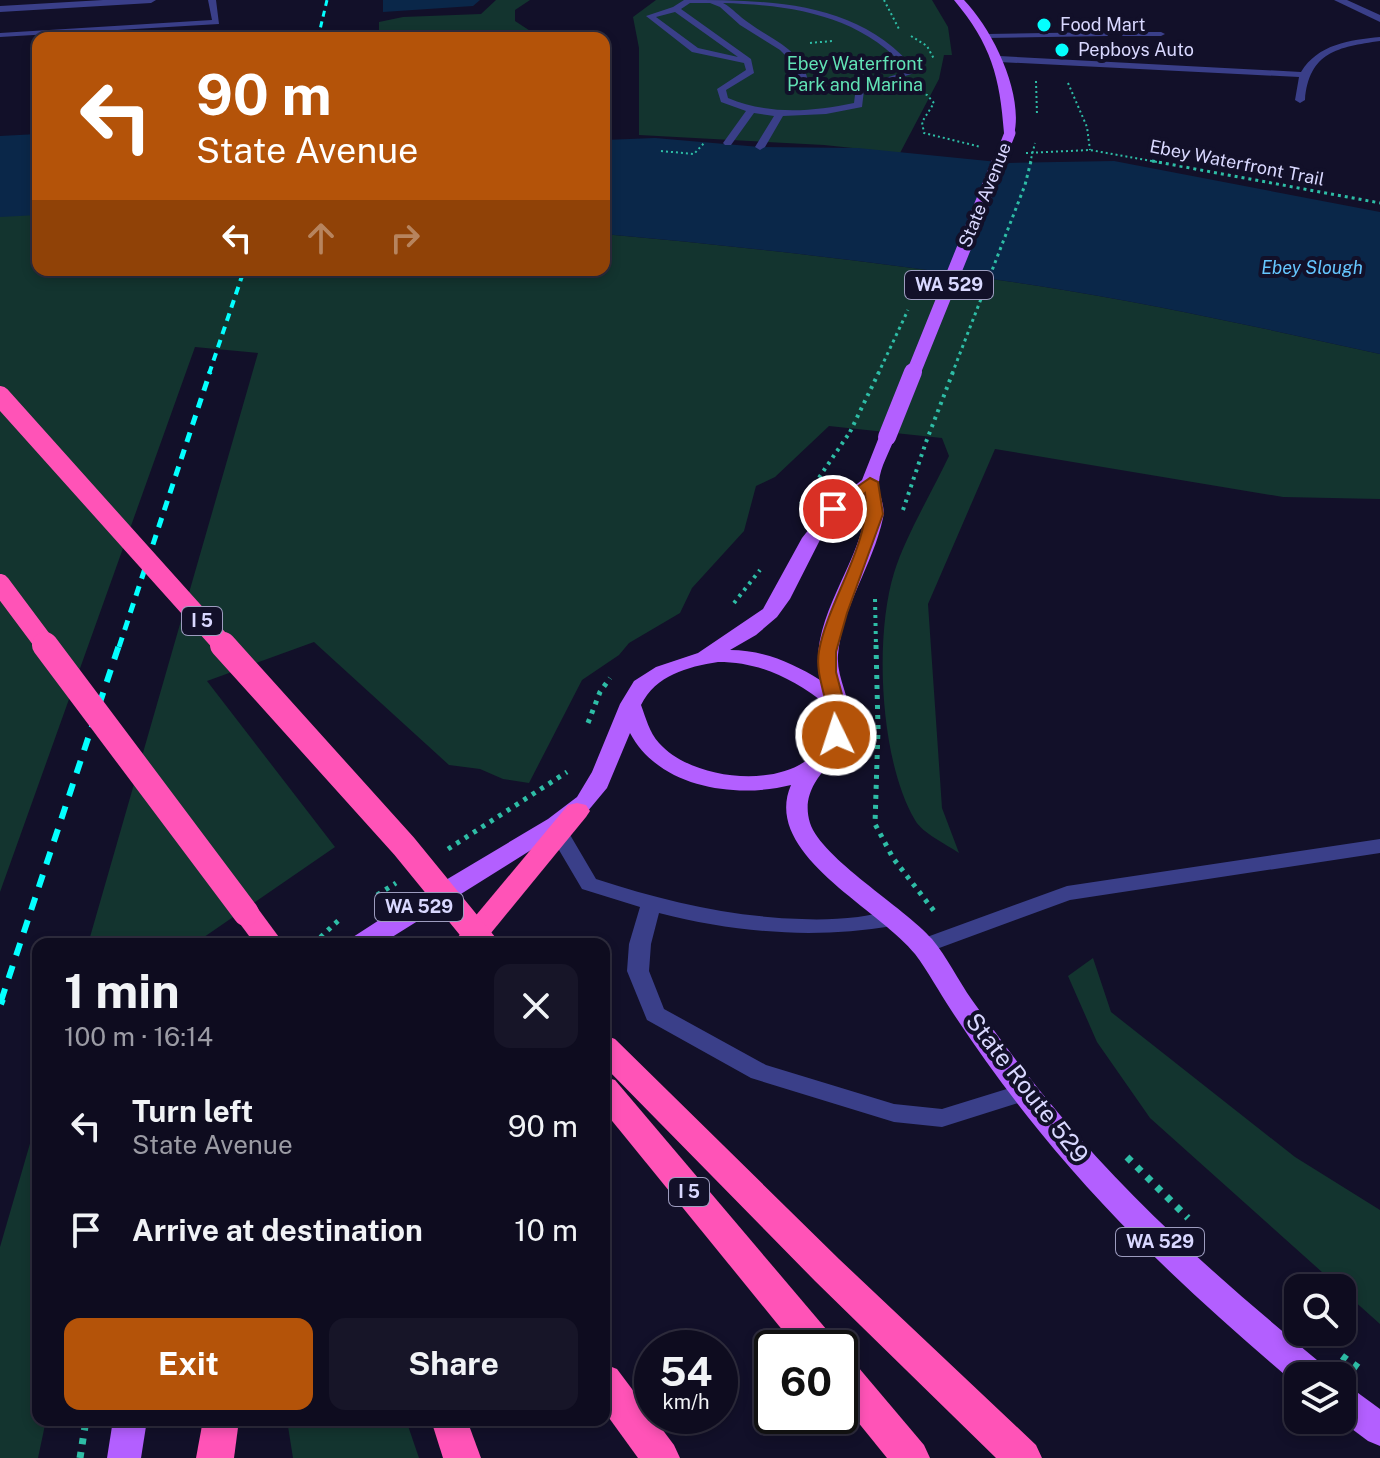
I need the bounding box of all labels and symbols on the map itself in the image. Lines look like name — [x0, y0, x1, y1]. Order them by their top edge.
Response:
place label: Food Mart — [1060, 14, 1146, 35]
marker: Food Mart — [1035, 16, 1053, 34]
place label: Pepboys Auto — [1078, 39, 1194, 60]
marker: Pepboys Auto — [1053, 41, 1071, 59]
park label: Ebey Waterfront Park and Marina — [787, 53, 923, 95]
street label: Ebey Waterfront Trail — [1148, 135, 1326, 190]
street label: State Avenue — [954, 139, 1015, 250]
water label: Ebey Slough — [1261, 257, 1363, 278]
road number: WA 529 — [905, 271, 993, 299]
pin — [799, 475, 867, 543]
road number: I 5 — [182, 607, 222, 635]
position arrow — [794, 693, 878, 777]
road number: WA 529 — [375, 893, 463, 921]
street label: State Route 529 — [961, 1007, 1095, 1168]
road number: I 5 — [669, 1178, 709, 1206]
road number: WA 529 — [1116, 1228, 1204, 1256]
speed limit sign: 60 — [754, 1330, 858, 1434]

